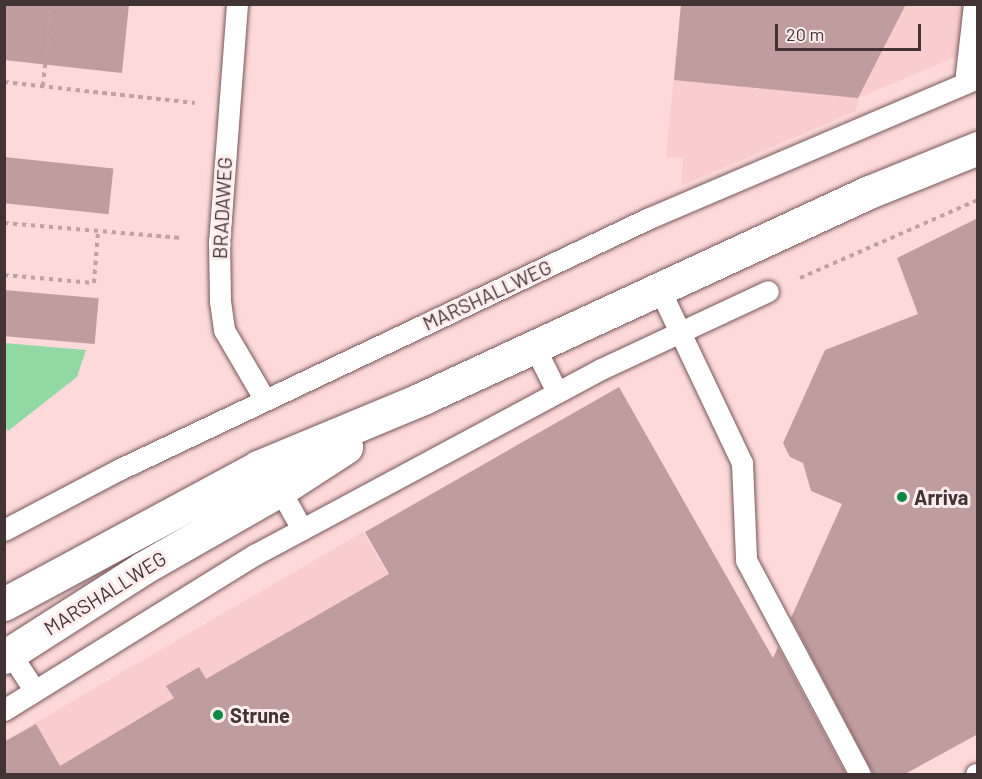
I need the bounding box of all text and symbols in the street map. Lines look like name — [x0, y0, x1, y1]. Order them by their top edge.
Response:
scale bar — [778, 12, 924, 50]
text: 20 m — [786, 23, 824, 45]
street label: BRADAWEG — [207, 156, 237, 260]
street label: MARSHALLWEG — [419, 255, 555, 335]
place label: Arriva — [914, 485, 968, 509]
marker: Arriva — [895, 490, 909, 504]
street label: MARSHALLWEG — [39, 546, 171, 640]
place label: Strune — [230, 703, 290, 727]
marker: Strune — [211, 708, 225, 722]

